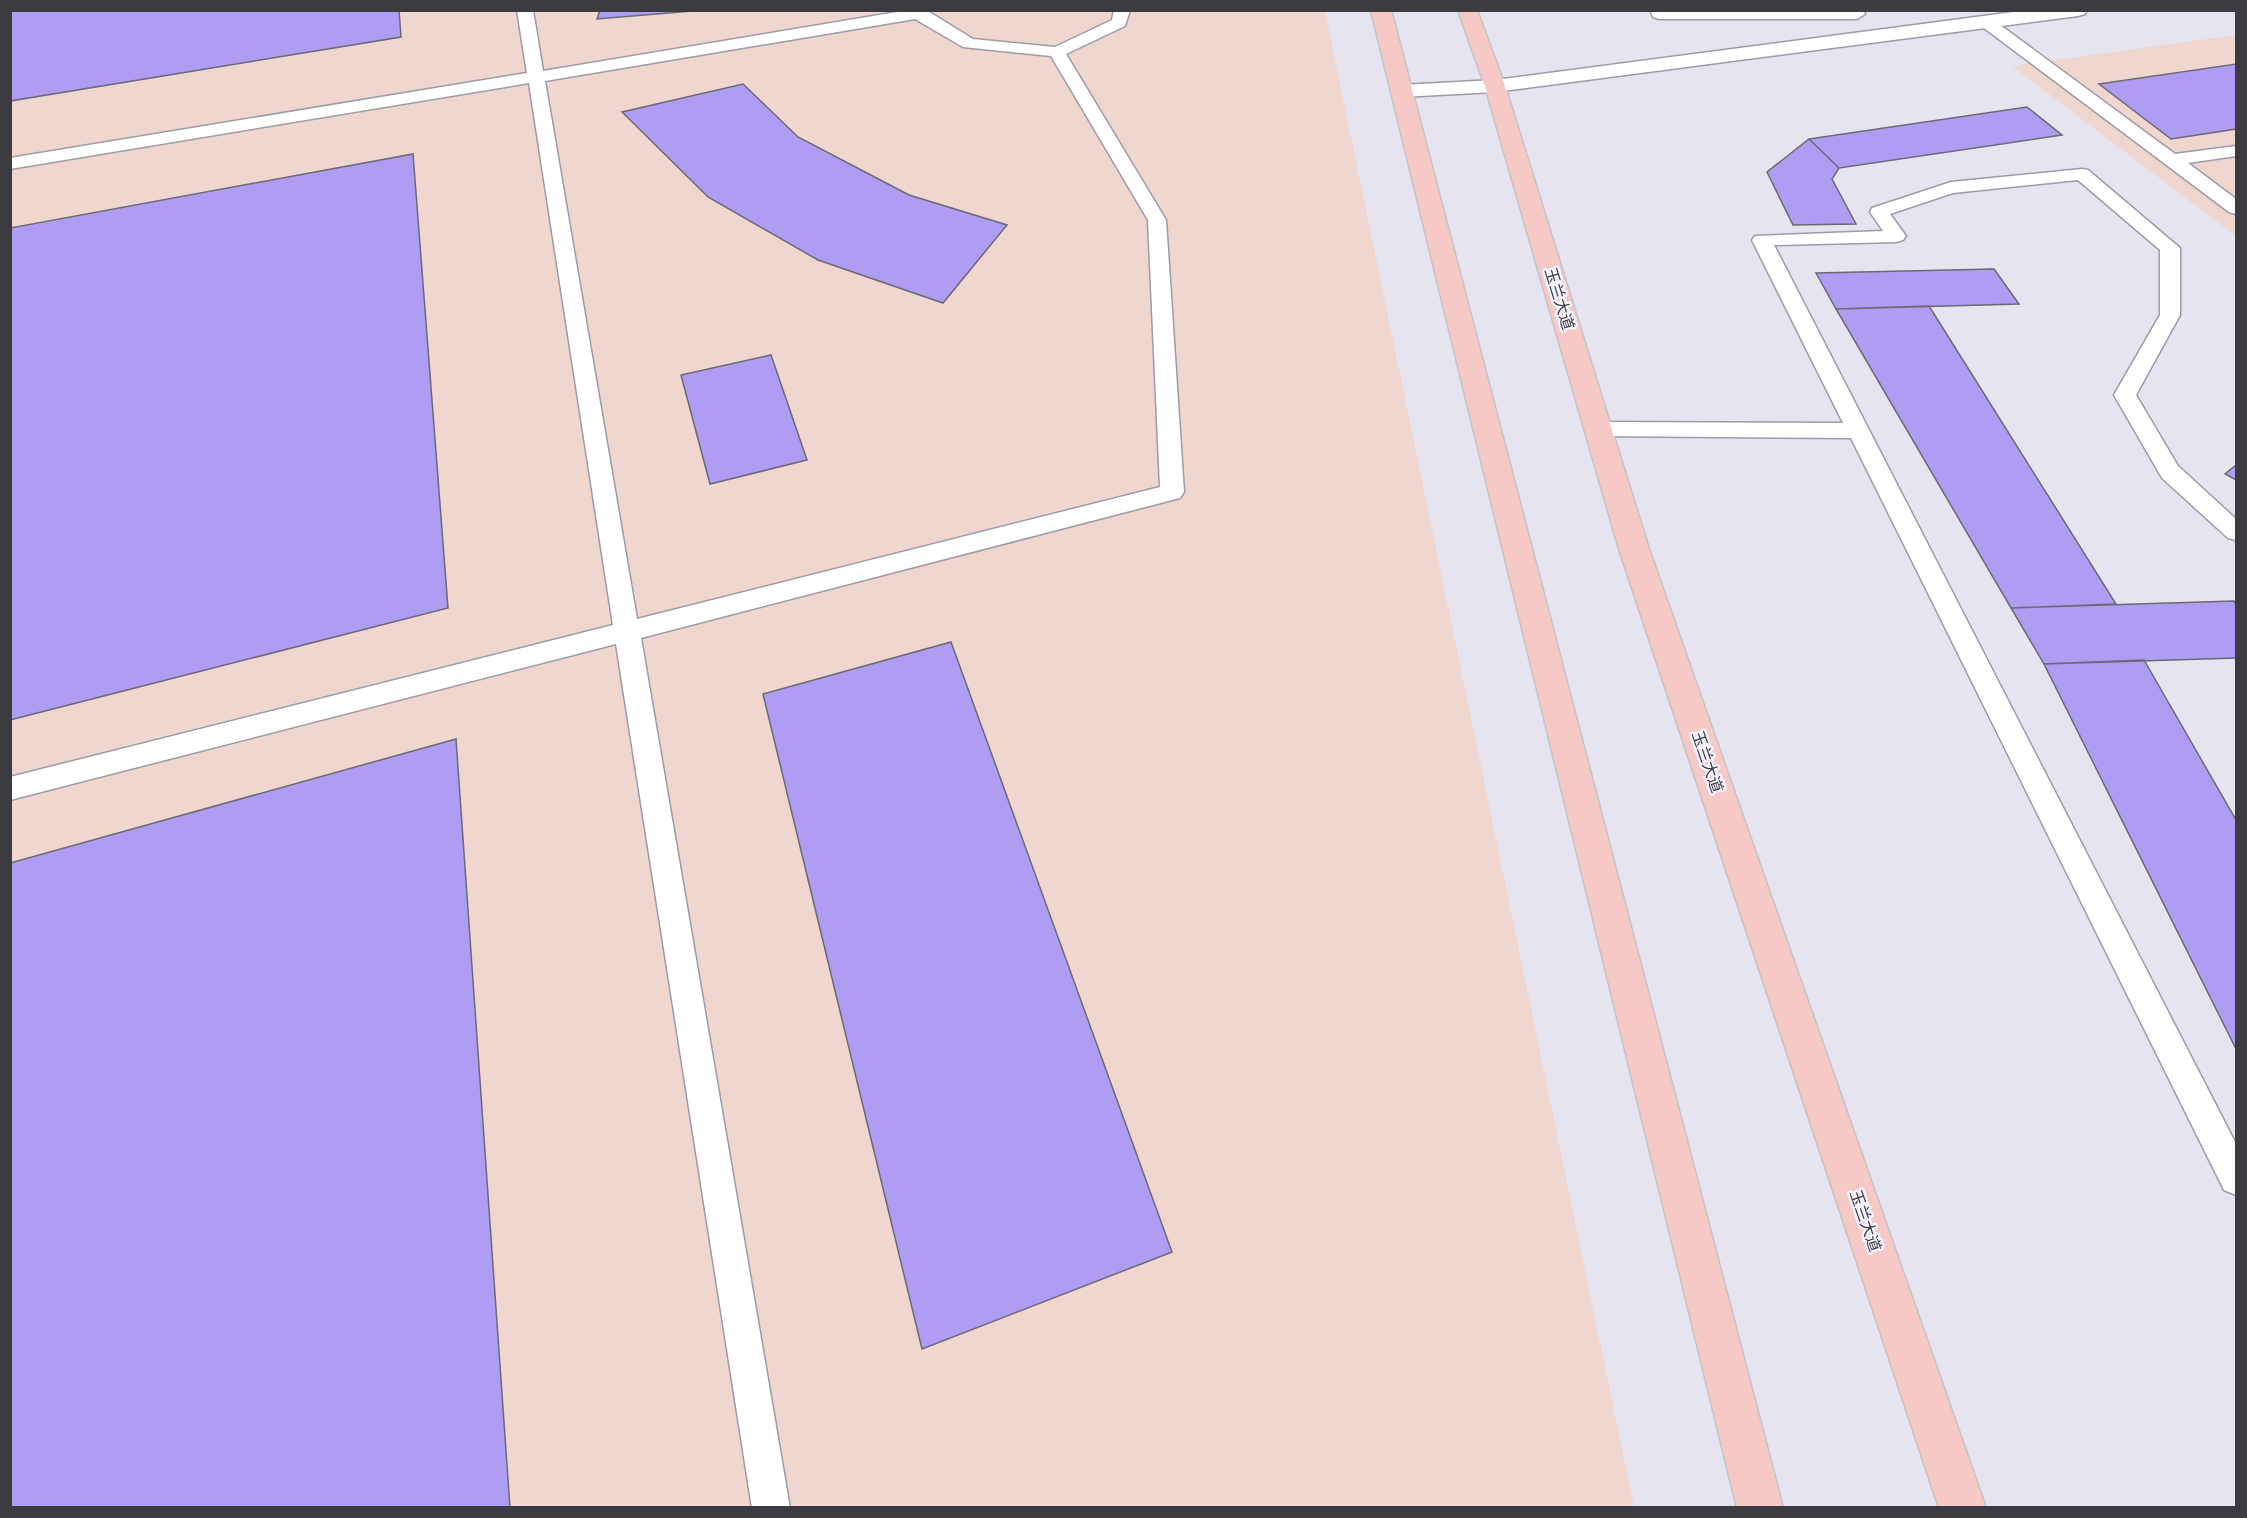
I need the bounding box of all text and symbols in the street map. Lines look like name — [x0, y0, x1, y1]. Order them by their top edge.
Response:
street label: 玉兰大道 — [1539, 265, 1579, 333]
street label: 玉兰大道 — [1686, 728, 1728, 796]
street label: 玉兰大道 — [1844, 1187, 1886, 1255]

